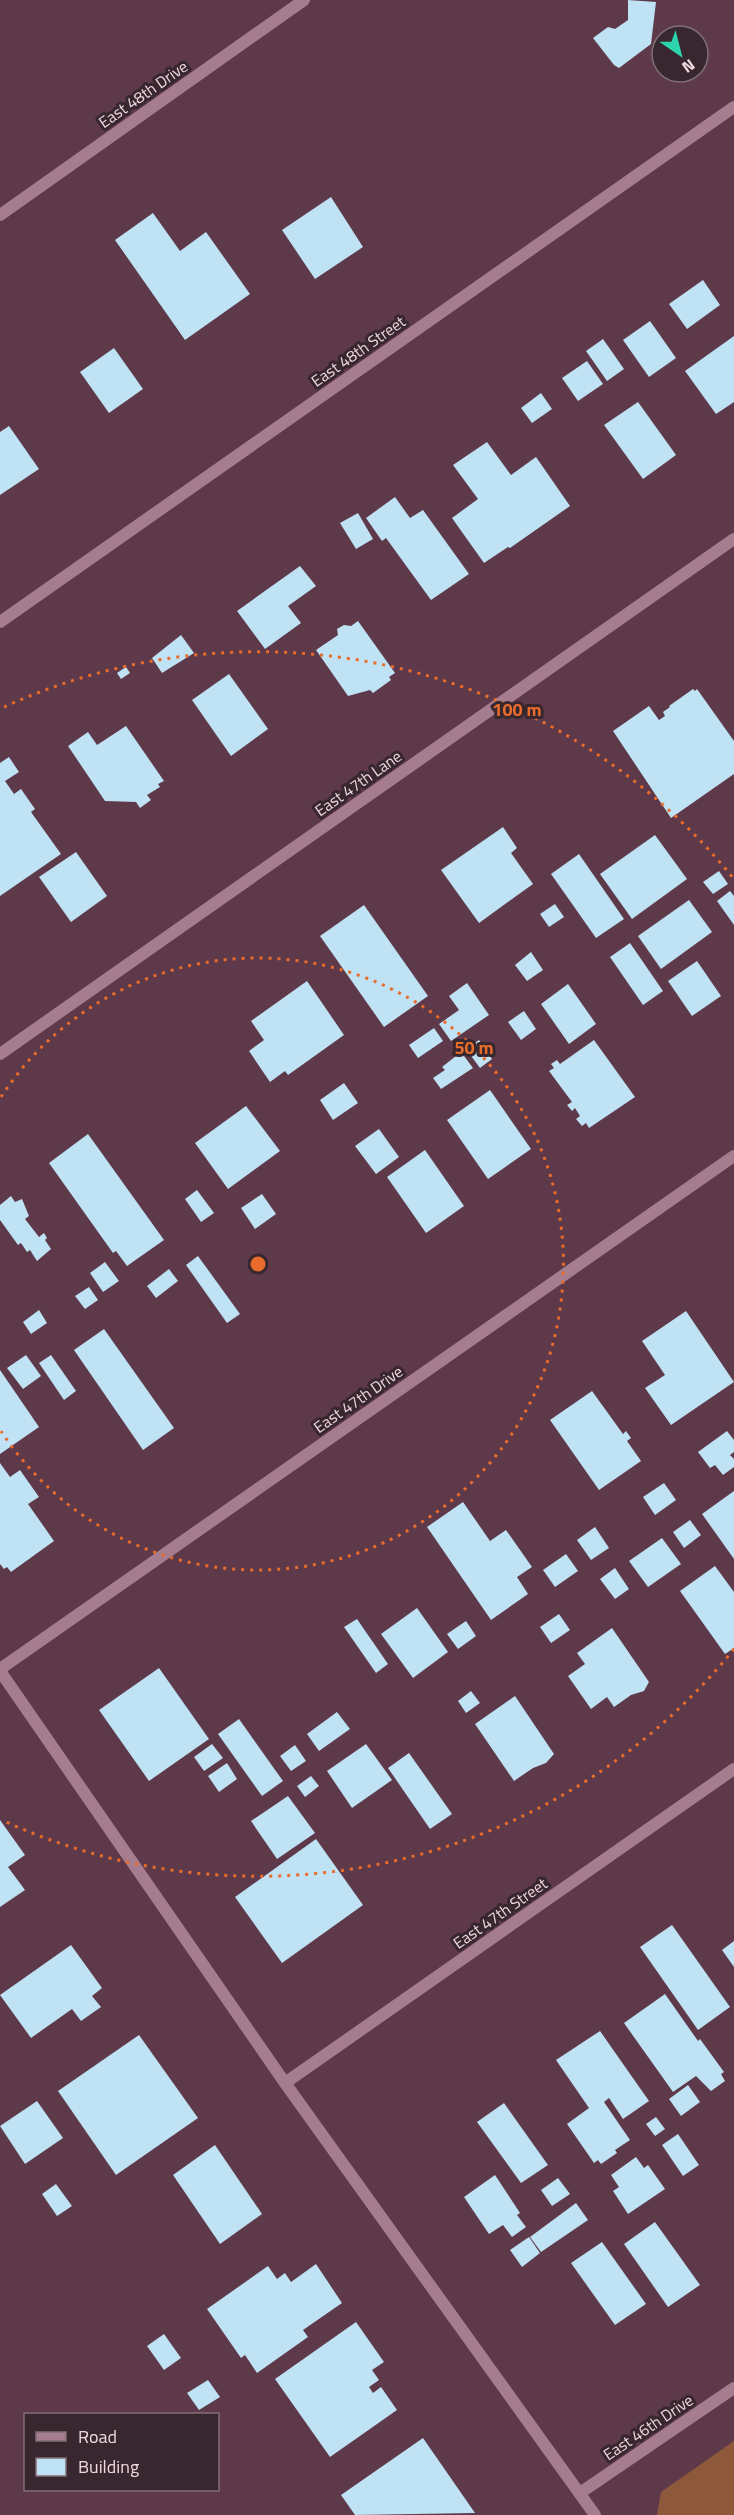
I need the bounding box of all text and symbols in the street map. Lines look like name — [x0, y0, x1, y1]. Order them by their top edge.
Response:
north arrow — [650, 24, 710, 84]
text: N — [677, 53, 700, 79]
street label: East 48th Drive — [93, 54, 193, 134]
street label: East 48th Street — [306, 309, 410, 392]
text: 100 m — [492, 696, 542, 723]
street label: East 47th Lane — [310, 744, 406, 822]
text: 50 m — [454, 1034, 494, 1061]
centre of rings — [248, 1254, 268, 1274]
street label: East 47th Drive — [308, 1359, 408, 1439]
street label: East 47th Street — [448, 1871, 552, 1954]
street label: East 46th Drive — [598, 2388, 698, 2466]
legend — [24, 2413, 219, 2491]
text: Road — [78, 2423, 117, 2450]
text: Building — [78, 2453, 139, 2480]

